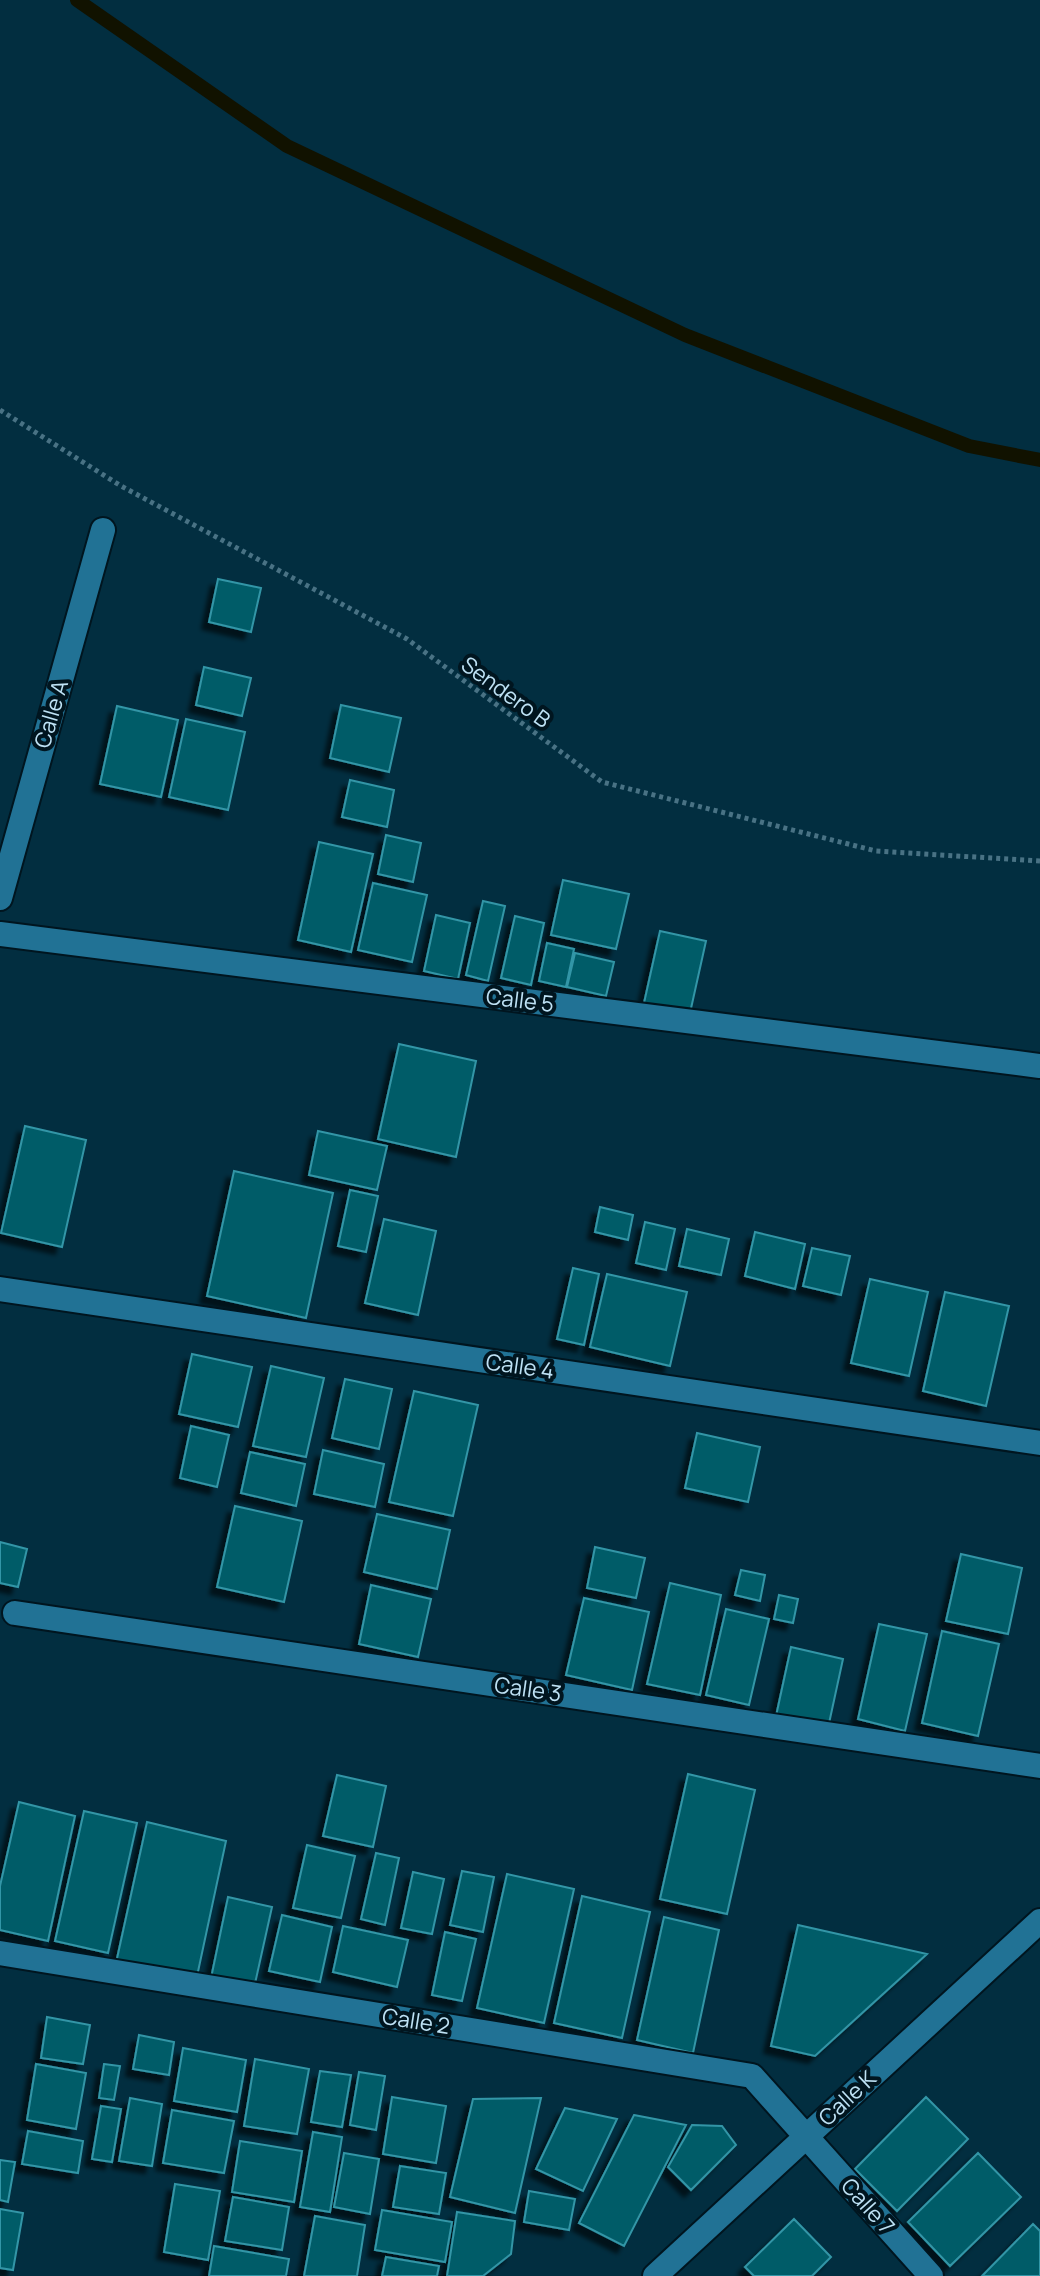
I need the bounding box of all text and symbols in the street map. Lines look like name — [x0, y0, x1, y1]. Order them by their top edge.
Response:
street label: Sendero B — [455, 649, 557, 735]
street label: Calle A — [27, 676, 75, 752]
street label: Calle 5 — [484, 981, 556, 1019]
street label: Calle 4 — [484, 1346, 556, 1386]
street label: Calle 3 — [492, 1669, 564, 1709]
street label: Calle 2 — [380, 2001, 452, 2041]
street label: Calle K — [812, 2063, 883, 2132]
street label: Calle 7 — [835, 2171, 901, 2241]

